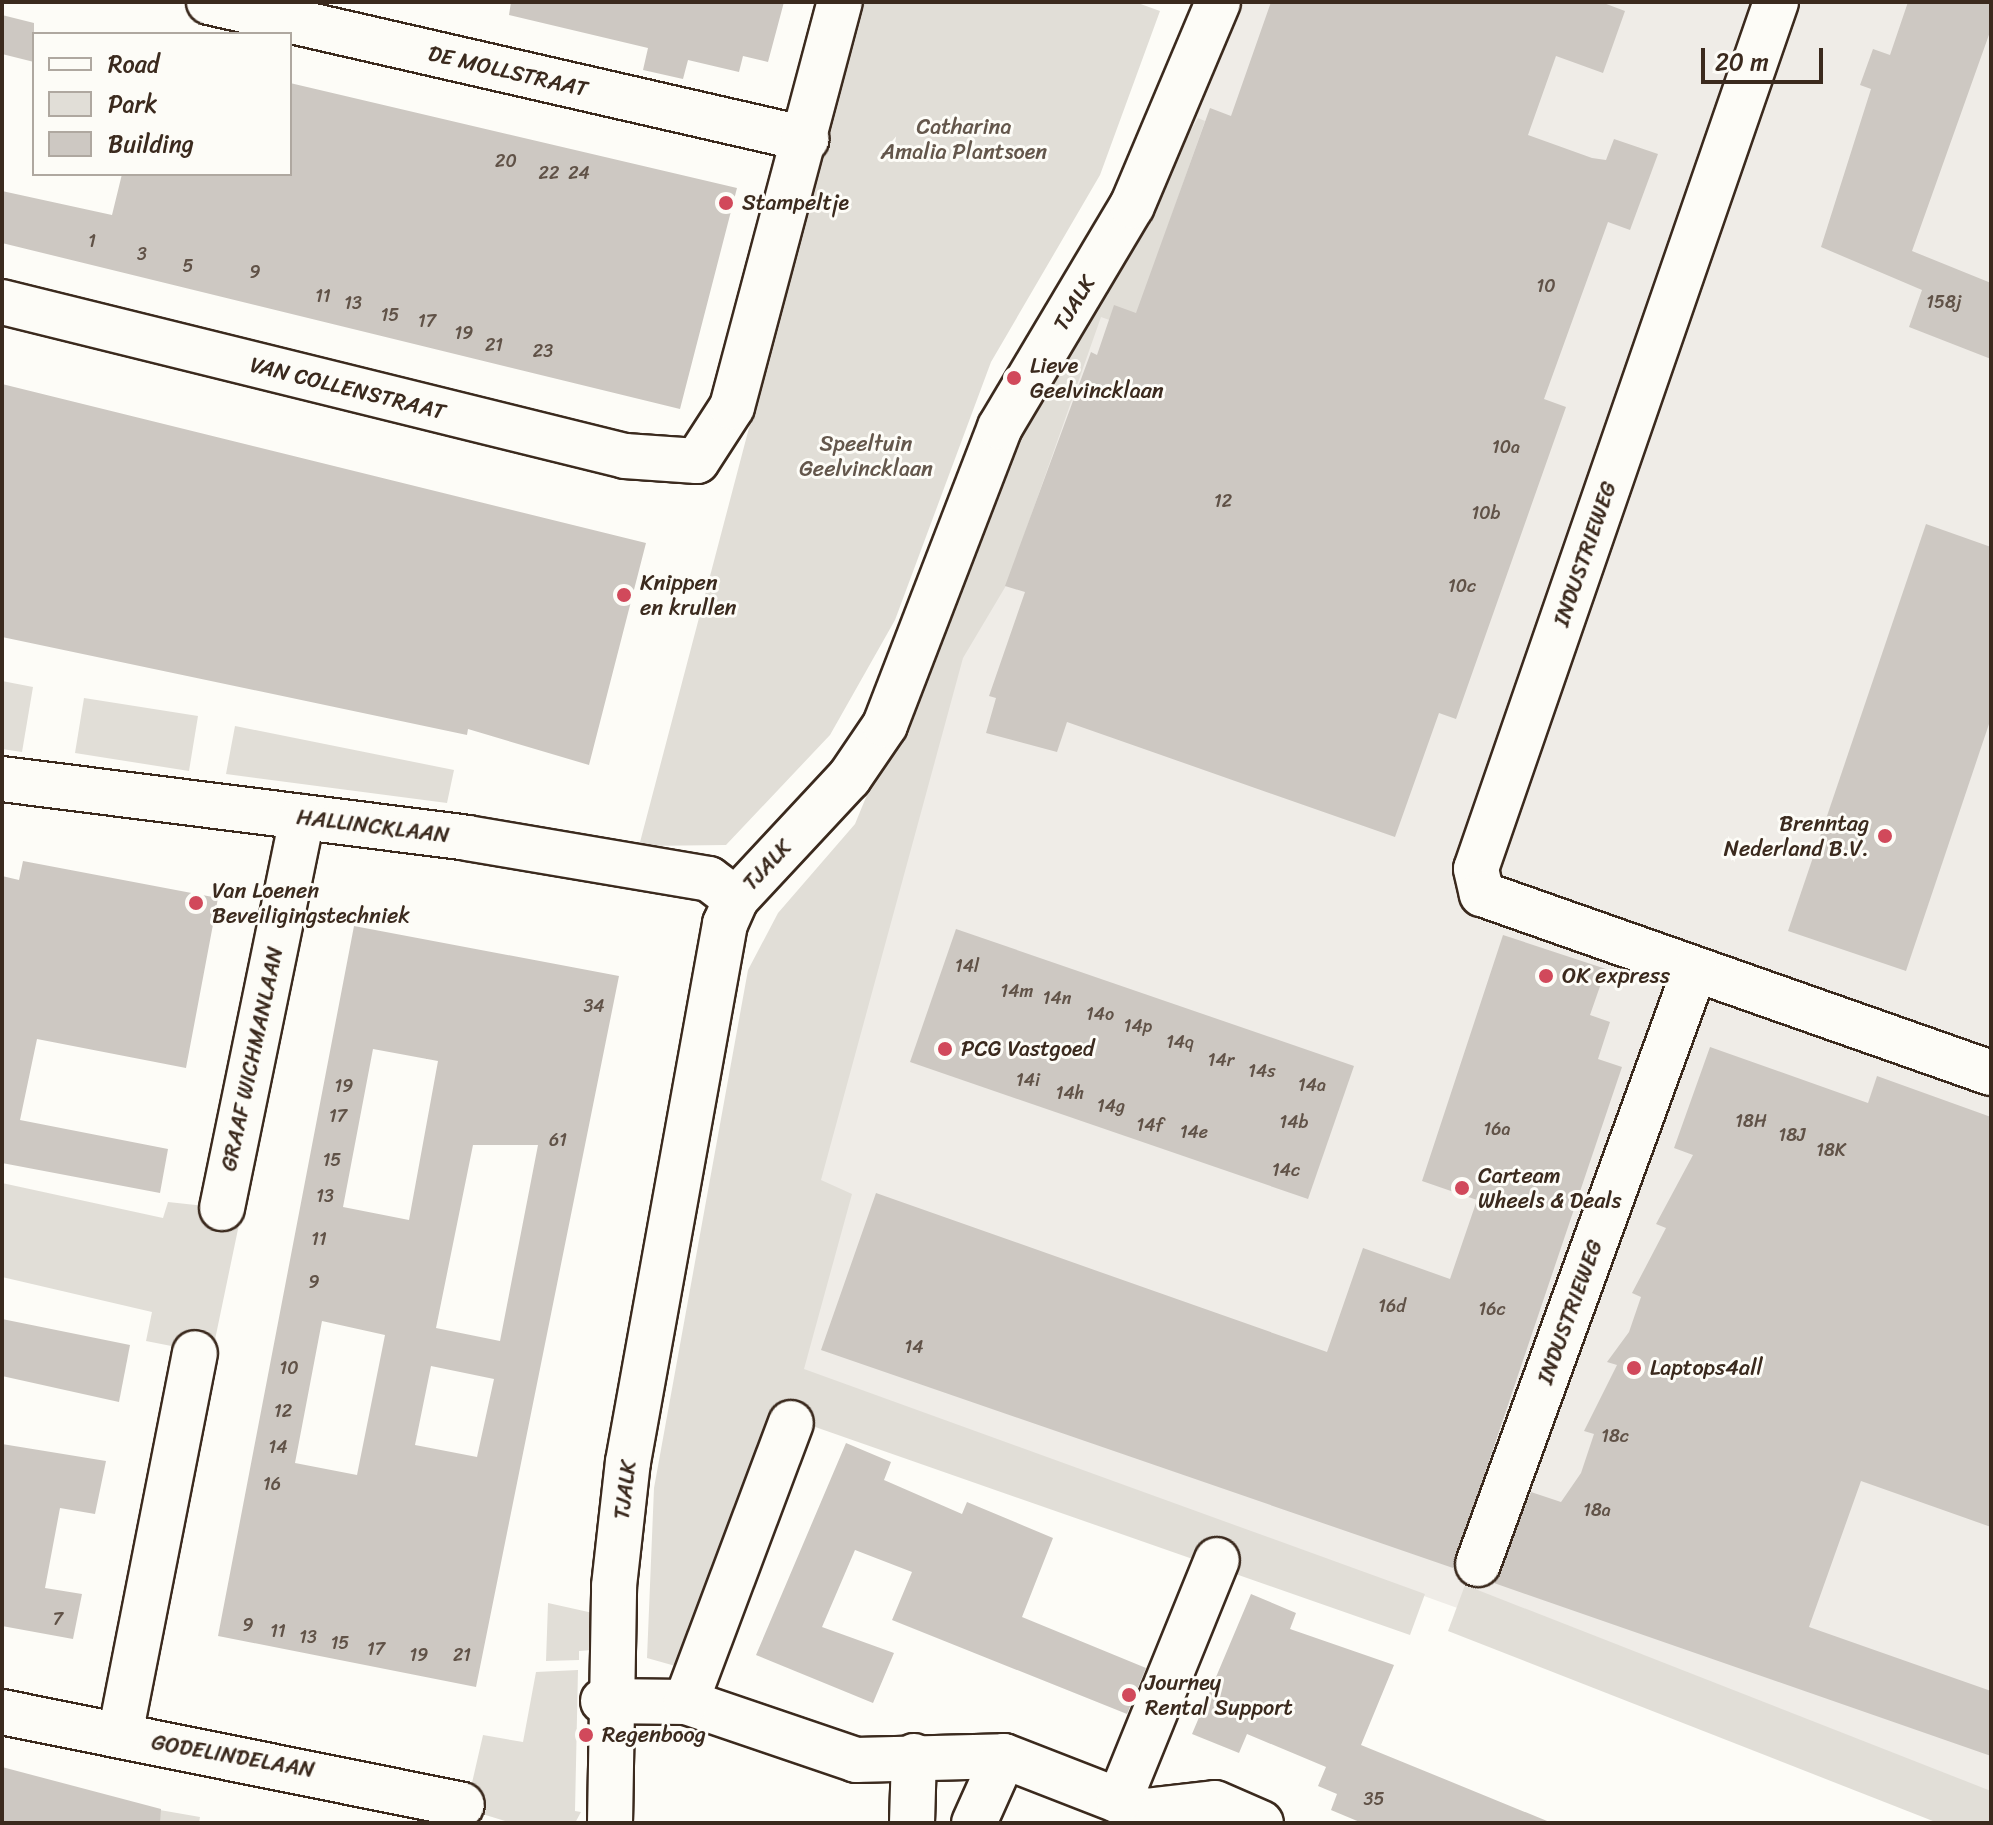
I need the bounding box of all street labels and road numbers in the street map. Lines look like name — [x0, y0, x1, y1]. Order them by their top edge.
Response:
street label: DE MOLLSTRAAT — [426, 40, 590, 102]
street label: TJALK — [1047, 271, 1101, 335]
street label: VAN COLLENSTRAAT — [248, 351, 448, 425]
street label: INDUSTRIEWEG — [1548, 478, 1622, 630]
street label: HALLINCKLAAN — [295, 804, 451, 848]
street label: TJALK — [737, 834, 797, 896]
street label: GRAAF WICHMANLAAN — [215, 944, 289, 1174]
street label: INDUSTRIEWEG — [1532, 1236, 1608, 1388]
street label: TJALK — [608, 1459, 642, 1521]
street label: GODELINDELAAN — [150, 1729, 316, 1783]

